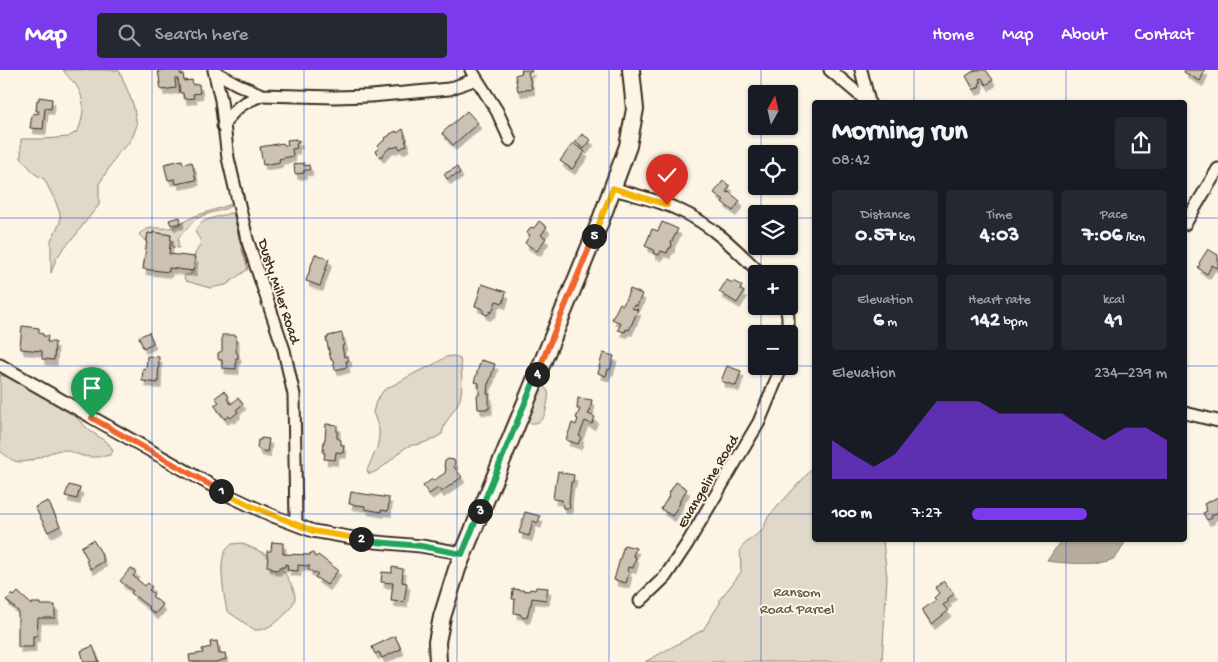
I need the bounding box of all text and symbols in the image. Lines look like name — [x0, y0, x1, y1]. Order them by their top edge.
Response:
search box — [97, 13, 447, 58]
text: Map — [25, 21, 67, 50]
icon: search — [115, 21, 143, 49]
text: Search here — [155, 24, 248, 47]
text: Home — [932, 25, 974, 46]
text: Map — [1002, 25, 1033, 46]
text: About — [1061, 25, 1107, 46]
text: Contact — [1135, 25, 1193, 46]
north arrow — [748, 85, 798, 135]
map controls — [748, 85, 798, 375]
text: Morning run — [832, 116, 967, 149]
button: share — [1115, 117, 1167, 169]
button: locate — [748, 145, 798, 195]
text: 08:42 — [832, 152, 870, 171]
pin — [646, 154, 688, 205]
icon: check — [653, 161, 681, 189]
button: layers — [748, 205, 798, 255]
text: Distance — [860, 207, 910, 224]
text: Time — [987, 207, 1012, 224]
text: Pace — [1100, 207, 1128, 224]
pin: 5 — [582, 224, 606, 248]
text: 0.57 — [855, 224, 896, 249]
text: 4:03 — [980, 224, 1019, 249]
text: 7:06 — [1082, 224, 1122, 249]
text: 5 — [591, 228, 598, 245]
text: km — [896, 229, 915, 246]
text: /km — [1122, 229, 1145, 246]
street label: Dusty Miller Road — [252, 236, 304, 347]
button: + — [748, 265, 798, 315]
text: Elevation — [857, 292, 913, 309]
text: Heart rate — [968, 292, 1031, 309]
text: kcal — [1103, 292, 1125, 309]
text: 6 — [873, 309, 884, 334]
text: 142 — [971, 309, 1000, 334]
text: 41 — [1105, 309, 1123, 334]
text: m — [884, 314, 897, 331]
text: bpm — [1000, 314, 1028, 331]
button: − — [748, 325, 798, 375]
pin: 4 — [524, 362, 550, 386]
text: Elevation — [832, 365, 896, 384]
text: 234–239 m — [1094, 365, 1167, 384]
text: 4 — [534, 366, 541, 383]
pin — [71, 367, 113, 418]
icon: arrive — [78, 374, 106, 402]
street label: Evangeline Road — [674, 431, 744, 532]
pin: 1 — [208, 478, 234, 504]
text: 1 — [219, 483, 224, 500]
pin: 3 — [468, 498, 492, 524]
text: 3 — [477, 503, 484, 520]
text: 100 m — [832, 505, 872, 524]
text: 7:27 — [912, 505, 942, 524]
pin: 2 — [348, 526, 374, 552]
text: 2 — [358, 531, 365, 548]
park label: Ransom Road Parcel — [760, 584, 834, 619]

